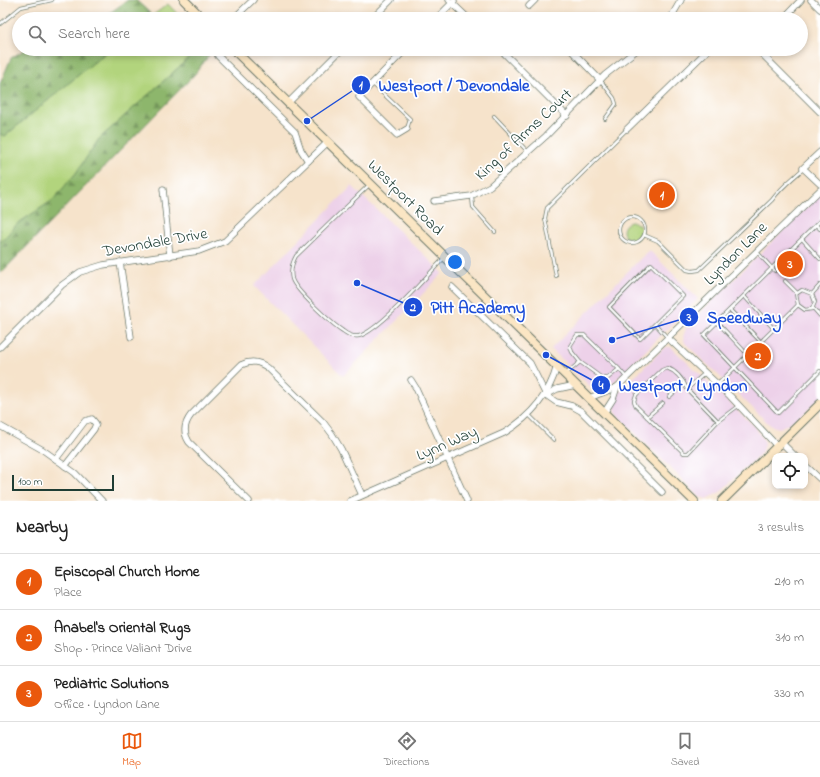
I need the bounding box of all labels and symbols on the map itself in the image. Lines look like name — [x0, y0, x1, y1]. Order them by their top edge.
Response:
callout: Westport / Devondale — [351, 70, 538, 99]
text: Westport / Devondale — [378, 74, 531, 99]
text: 1 — [359, 77, 363, 95]
street label: King of Arms Court — [470, 83, 578, 187]
street label: Westport Road — [361, 154, 449, 242]
pin: 1 — [649, 180, 675, 210]
street label: Lyndon Lane — [699, 216, 774, 291]
street label: Devondale Drive — [100, 222, 210, 264]
pin: 3 — [777, 249, 803, 279]
your location — [445, 252, 465, 272]
callout: Pitt Academy — [403, 292, 534, 321]
text: Pitt Academy — [431, 296, 526, 323]
text: 2 — [409, 299, 416, 317]
callout: Speedway — [679, 302, 789, 331]
text: Speedway — [707, 306, 782, 333]
text: 3 — [686, 309, 692, 327]
pin: 2 — [745, 341, 771, 371]
callout: Westport / Lyndon — [591, 371, 756, 400]
text: Westport / Lyndon — [619, 374, 748, 401]
text: 4 — [598, 377, 604, 395]
street label: Lynn Way — [413, 420, 481, 468]
scale bar — [12, 473, 114, 492]

